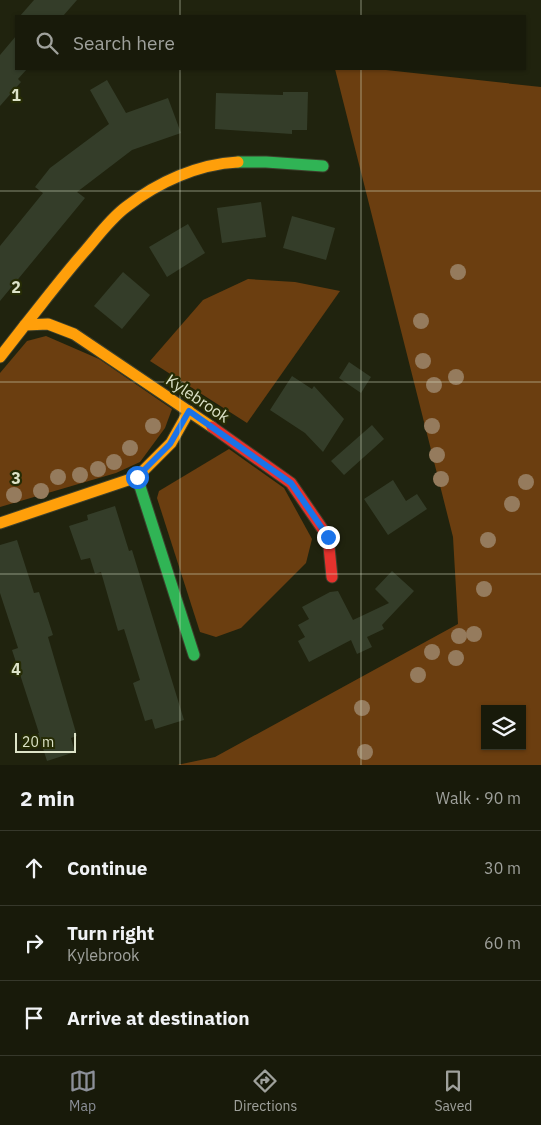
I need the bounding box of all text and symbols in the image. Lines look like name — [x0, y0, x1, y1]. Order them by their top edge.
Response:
search box — [15, 15, 526, 70]
icon: search — [33, 29, 61, 57]
text: Search here — [73, 31, 175, 55]
text: 1 — [11, 85, 21, 105]
text: 2 — [11, 277, 21, 297]
street label: Kylebrook — [162, 369, 234, 427]
route start — [126, 466, 149, 489]
text: 3 — [11, 468, 21, 488]
route end — [317, 526, 340, 549]
text: 4 — [11, 659, 21, 679]
map controls — [481, 705, 526, 750]
button: layers — [481, 705, 526, 750]
scale bar — [15, 730, 76, 753]
text: 20 m — [22, 733, 54, 751]
text: 2 min — [20, 784, 75, 812]
text: Walk · 90 m — [436, 788, 521, 808]
icon: ahead — [20, 854, 48, 882]
text: Continue — [67, 856, 147, 880]
text: 30 m — [484, 858, 521, 878]
text: Turn right — [67, 921, 154, 945]
icon: right — [20, 929, 48, 957]
text: 60 m — [484, 933, 521, 953]
text: Kylebrook — [67, 945, 140, 965]
icon: arrive — [20, 1004, 48, 1032]
text: Arrive at destination — [67, 1006, 250, 1030]
tab: Map — [69, 1067, 97, 1115]
tab: Directions — [234, 1067, 297, 1115]
tab: Saved — [434, 1067, 472, 1115]

